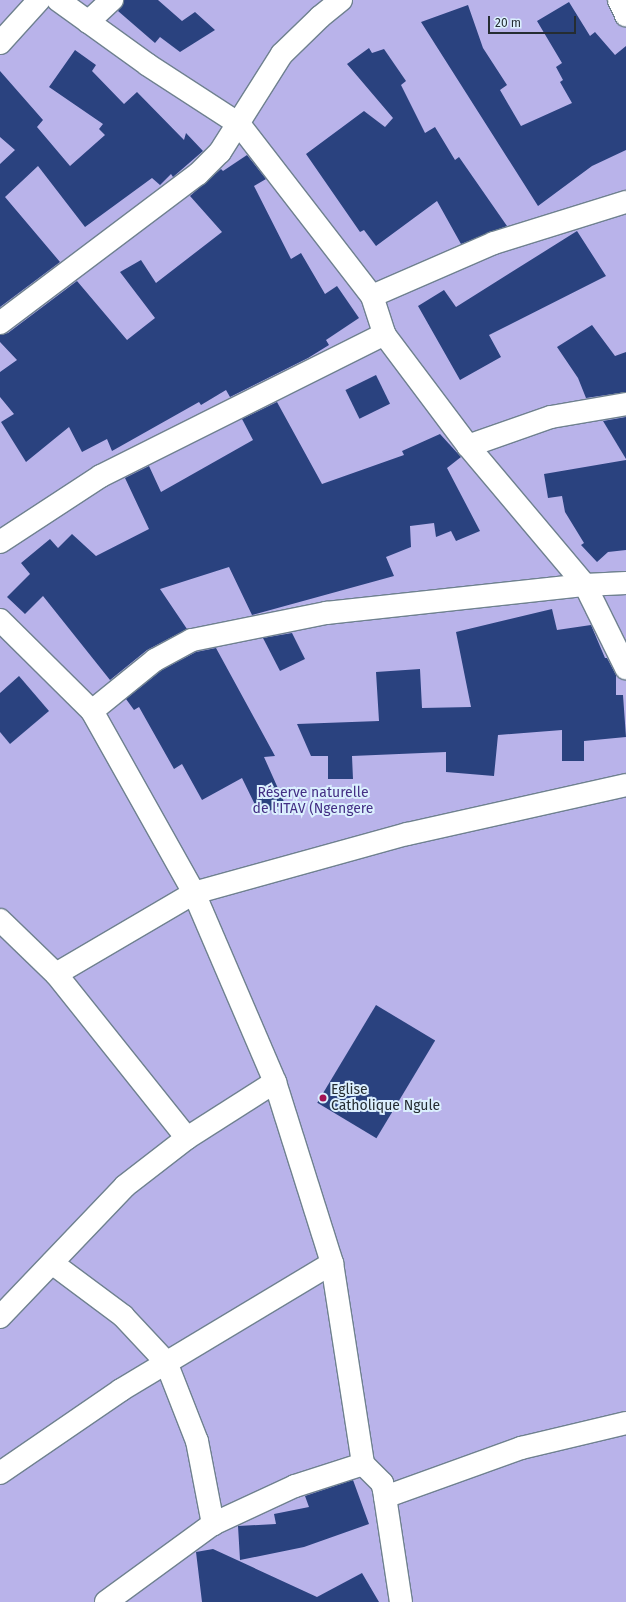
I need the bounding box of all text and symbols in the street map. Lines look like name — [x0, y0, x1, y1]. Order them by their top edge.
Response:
scale bar — [490, 8, 578, 34]
text: 20 m — [495, 16, 521, 30]
park label: Réserve naturelle de l'ITAV (Ngengere — [253, 785, 373, 818]
place label: Eglise Catholique Ngule — [331, 1082, 440, 1114]
marker: Eglise Catholique Ngule — [318, 1093, 328, 1103]

